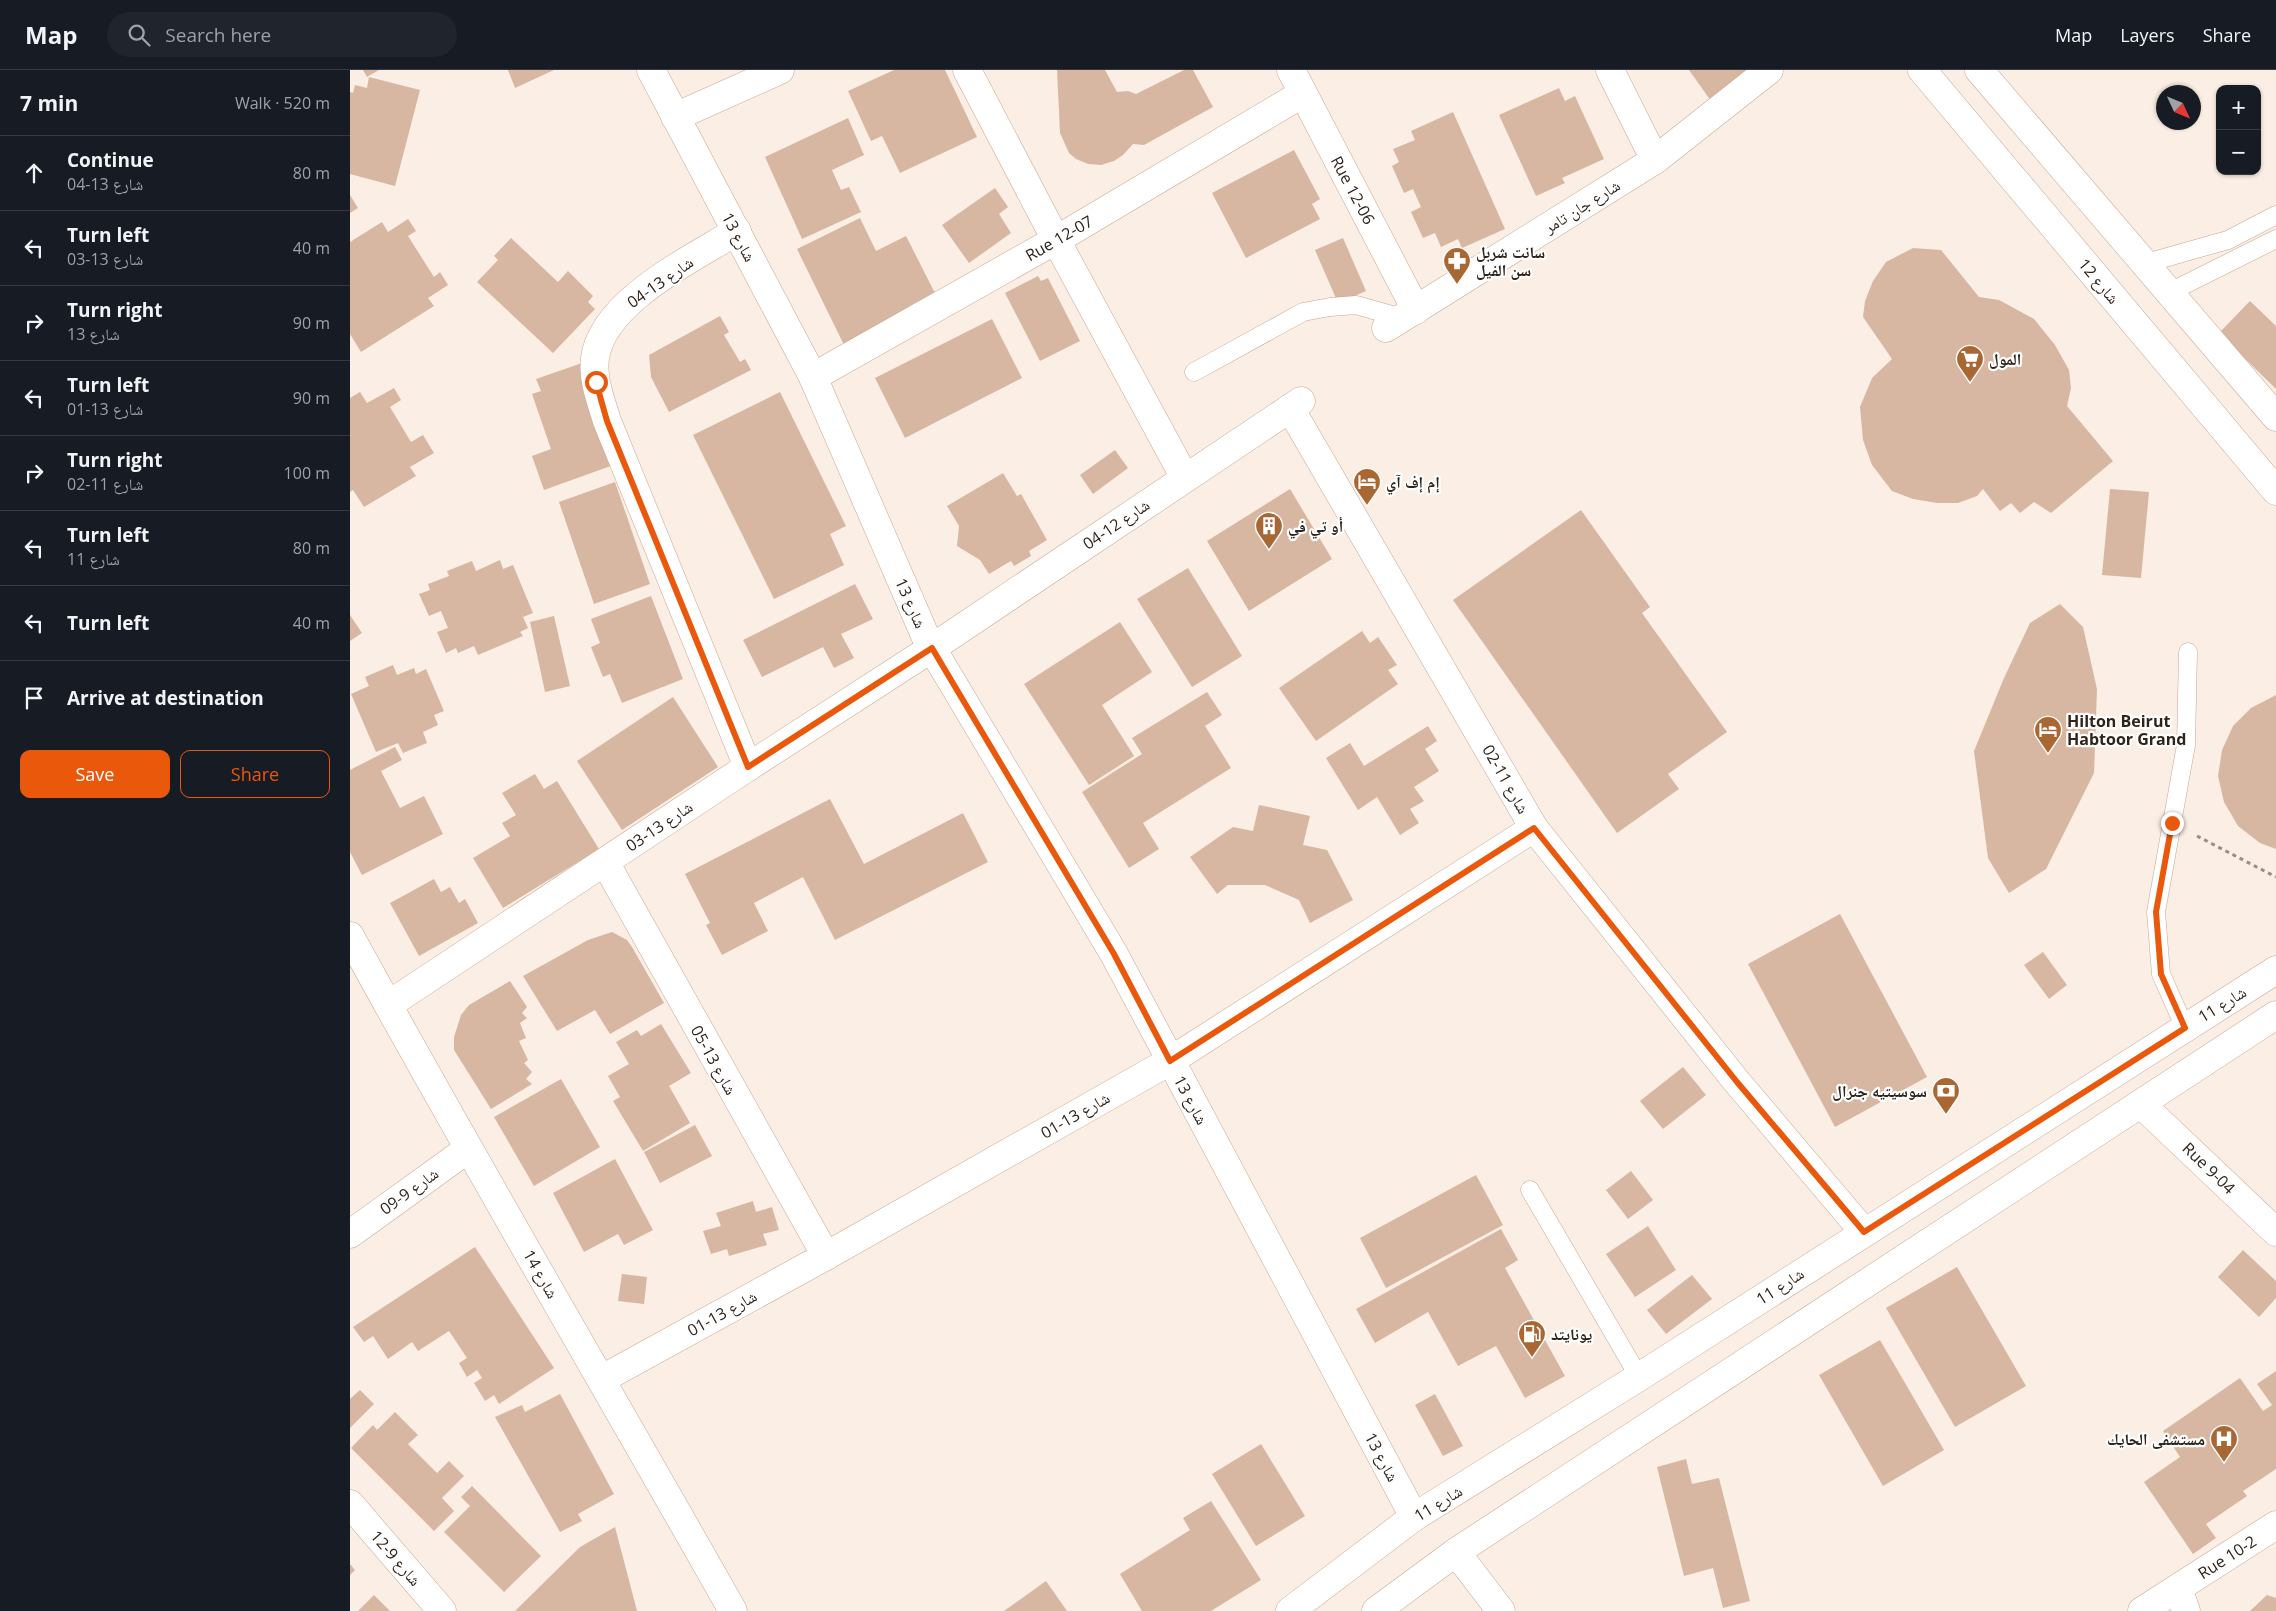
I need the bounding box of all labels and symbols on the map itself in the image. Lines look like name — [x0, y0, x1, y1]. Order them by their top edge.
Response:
north arrow — [2156, 85, 2201, 130]
street label: Rue 12-06 — [1326, 152, 1380, 228]
street label: شارع جان تامر — [1539, 174, 1624, 239]
street label: شارع 13 — [717, 208, 761, 266]
street label: Rue 12-07 — [1021, 210, 1097, 266]
place label: سانت شربل سن الفيل — [1476, 241, 1545, 281]
pharmacy icon: سانت شربل سن الفيل — [1442, 246, 1472, 285]
street label: شارع 13-04 — [622, 251, 698, 313]
street label: شارع 12 — [2074, 254, 2124, 308]
supermarket icon: المول — [1955, 344, 1985, 383]
place label: المول — [1989, 348, 2021, 370]
route start — [585, 371, 608, 394]
hotel icon: إم إف آي — [1352, 467, 1382, 506]
place label: إم إف آي — [1386, 471, 1440, 495]
street label: شارع 12-04 — [1078, 494, 1154, 554]
building icon: أو تي في — [1254, 511, 1284, 550]
place label: أو تي في — [1288, 515, 1343, 539]
street label: شارع 13 — [890, 574, 932, 632]
place label: Hilton Beirut Habtoor Grand — [2067, 710, 2186, 750]
hotel icon: Hilton Beirut Habtoor Grand — [2033, 715, 2063, 754]
street label: شارع 11-02 — [1477, 740, 1535, 818]
street label: شارع 13-03 — [621, 796, 697, 856]
route end — [2161, 812, 2184, 835]
street label: شارع 11 — [2194, 981, 2250, 1027]
street label: شارع 13-05 — [686, 1021, 742, 1099]
street label: شارع 13 — [1169, 1071, 1213, 1129]
bank icon: سوسيتيه جنرال — [1931, 1076, 1961, 1115]
place label: سوسيتيه جنرال — [1832, 1080, 1927, 1102]
street label: شارع 13-01 — [1036, 1086, 1114, 1144]
street label: Rue 9-04 — [2178, 1137, 2240, 1199]
street label: شارع 9-09 — [375, 1162, 443, 1220]
street label: شارع 14 — [518, 1246, 564, 1302]
street label: شارع 11 — [1752, 1262, 1808, 1310]
street label: شارع 13-01 — [683, 1285, 761, 1341]
fuel station icon: يونايتد — [1517, 1319, 1547, 1358]
place label: يونايتد — [1551, 1323, 1592, 1345]
hospital icon: مستشفى الحايك — [2209, 1424, 2239, 1463]
street label: شارع 13 — [1360, 1428, 1404, 1486]
place label: مستشفى الحايك — [2107, 1428, 2205, 1450]
street label: شارع 11 — [1410, 1480, 1466, 1526]
street label: شارع 9-12 — [366, 1525, 426, 1591]
street label: Rue 10-2 — [2194, 1530, 2260, 1584]

